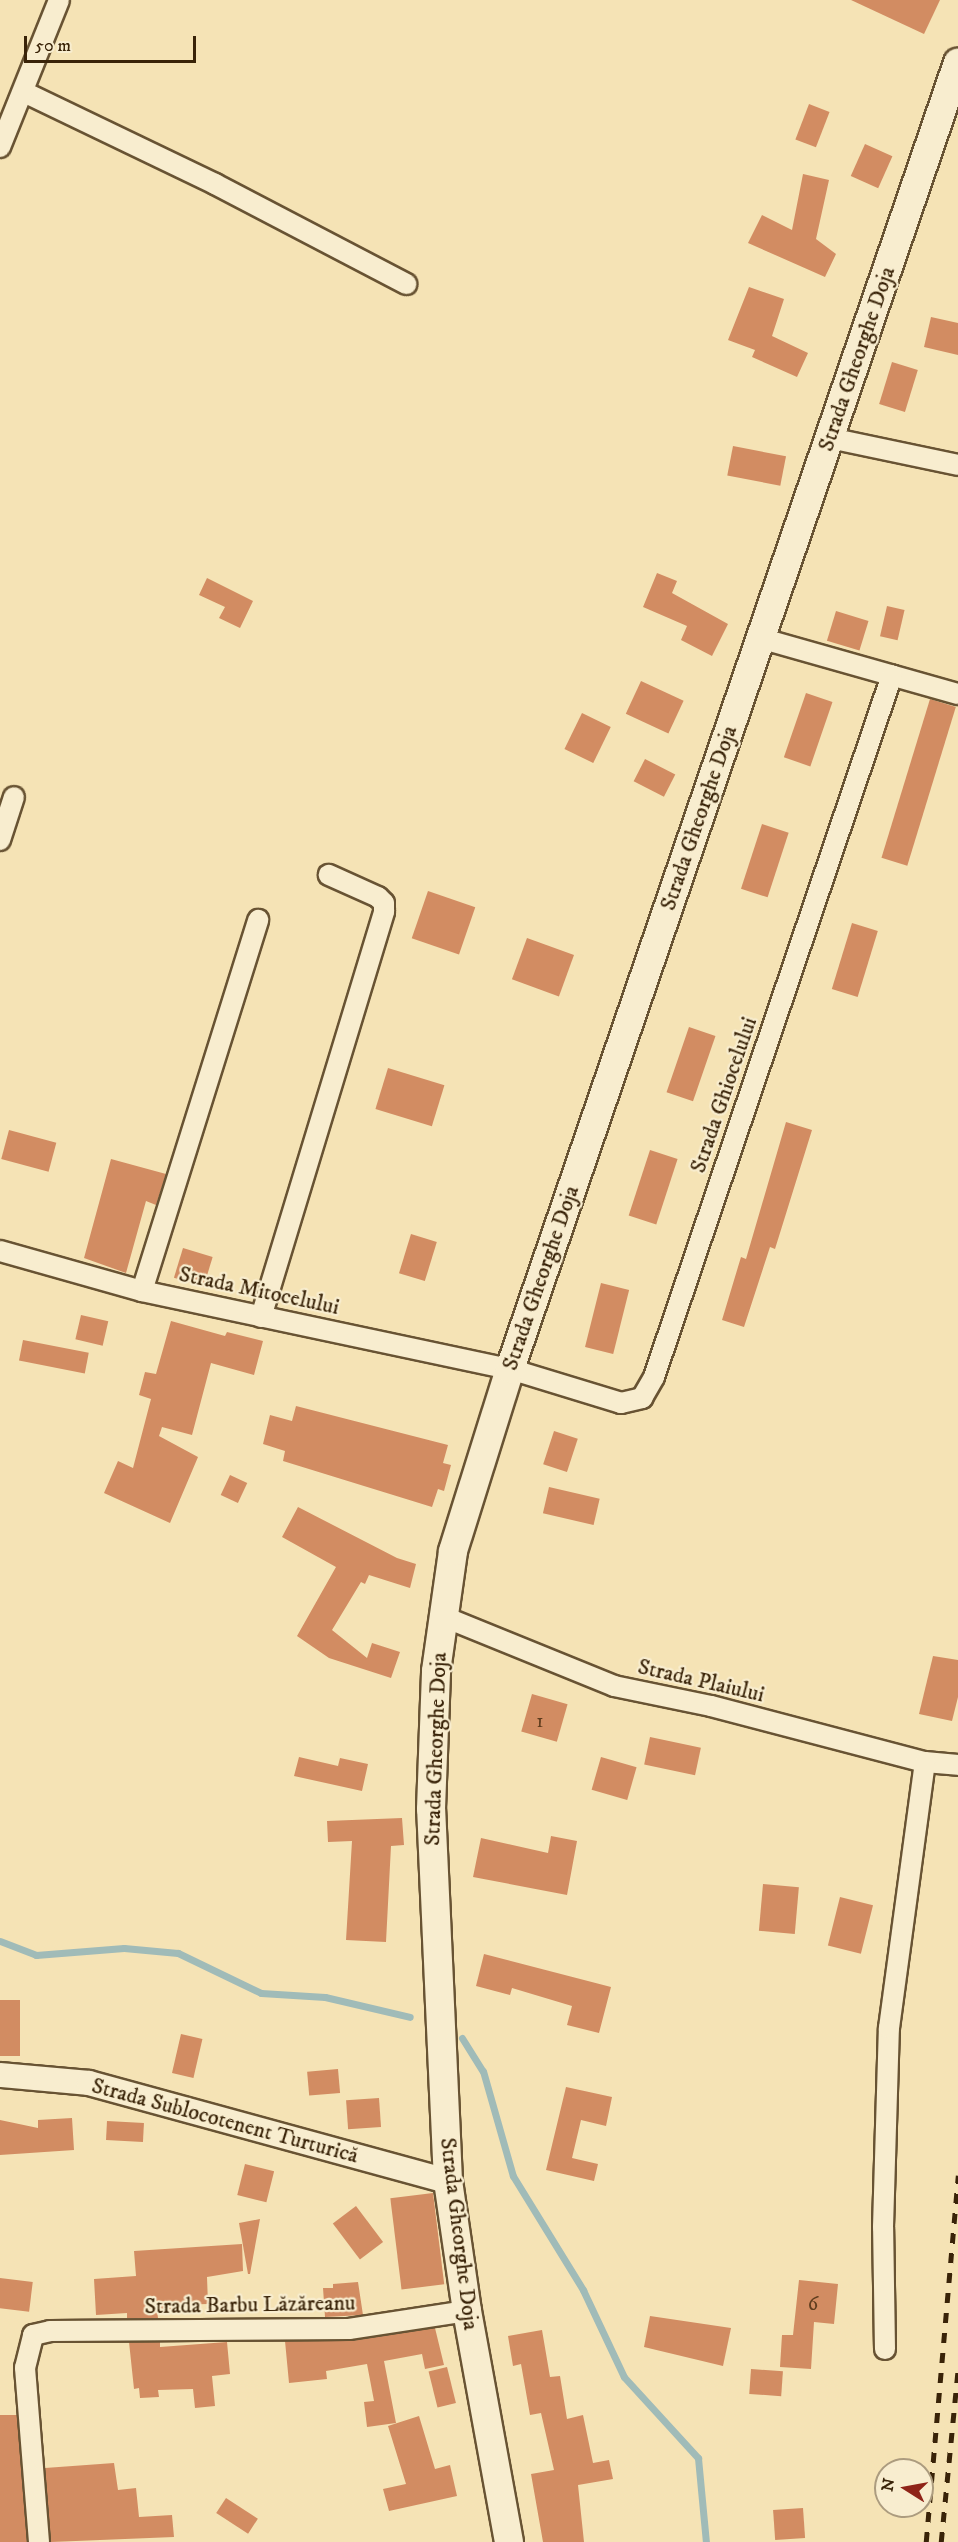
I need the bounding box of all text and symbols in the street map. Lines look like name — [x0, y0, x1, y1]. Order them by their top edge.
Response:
scale bar — [27, 24, 200, 62]
text: 50 m — [35, 35, 71, 57]
street label: Strada Gheorghe Doja — [813, 263, 901, 455]
street label: Strada Gheorghe Doja — [655, 722, 743, 914]
street label: Strada Ghiocelului — [685, 1014, 763, 1176]
street label: Strada Gheorghe Doja — [497, 1182, 585, 1374]
street label: Strada Mitocelului — [176, 1261, 342, 1321]
street label: Strada Gheorghe Doja — [419, 1652, 453, 1846]
street label: Strada Plaiului — [635, 1654, 767, 1708]
house number: 1 — [536, 1709, 544, 1733]
street label: Strada Sublocotenent Turturică — [89, 2073, 361, 2169]
street label: Strada Gheorghe Doja — [434, 2136, 484, 2332]
street label: Strada Barbu Lăzăreanu — [144, 2290, 356, 2320]
house number: 6 — [808, 2292, 818, 2316]
north arrow — [874, 2458, 934, 2518]
text: N — [877, 2477, 899, 2493]

